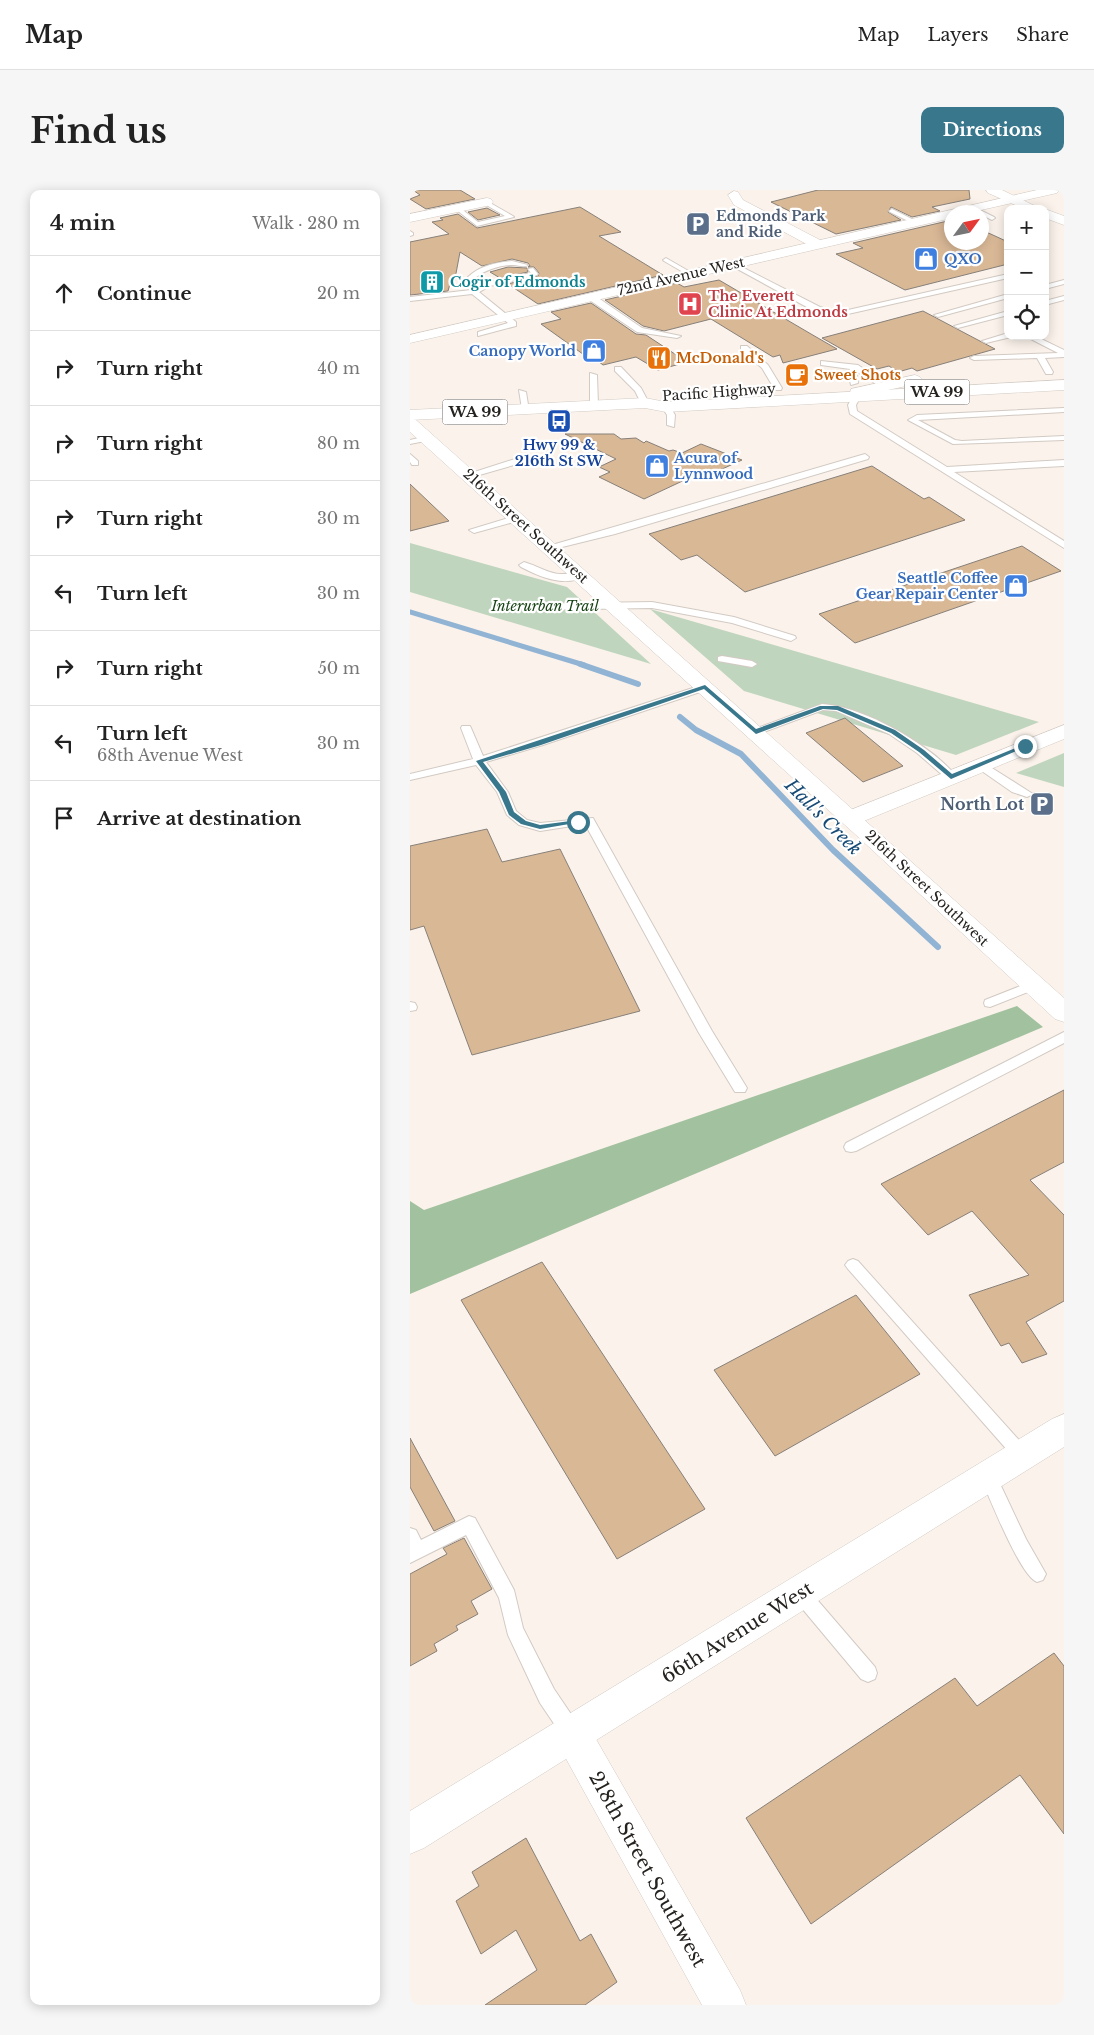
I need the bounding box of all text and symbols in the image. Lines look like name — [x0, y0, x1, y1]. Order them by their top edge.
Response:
text: Map — [25, 20, 83, 49]
text: Map — [858, 24, 899, 46]
text: Layers — [927, 24, 988, 46]
text: Share — [1016, 24, 1069, 46]
button: Directions — [921, 107, 1064, 153]
text: Find us — [30, 109, 167, 152]
north arrow — [944, 205, 989, 250]
map controls — [1004, 205, 1049, 340]
button: + — [1004, 205, 1049, 250]
place label: Edmonds Park and Ride — [716, 207, 826, 241]
text: 4 min — [50, 210, 116, 236]
parking icon: Edmonds Park and Ride — [685, 211, 711, 237]
text: Walk · 280 m — [252, 213, 360, 233]
shop icon: QXO — [913, 246, 939, 272]
place label: QXO — [944, 250, 982, 268]
button: − — [1004, 250, 1049, 295]
street label: 72nd Avenue West — [616, 252, 747, 299]
building icon: Cogir of Edmonds — [419, 269, 445, 295]
place label: Cogir of Edmonds — [450, 273, 586, 291]
icon: ahead — [50, 279, 78, 307]
text: Continue — [97, 282, 192, 305]
text: 20 m — [317, 283, 360, 303]
place label: The Everett Clinic At Edmonds — [708, 287, 848, 321]
hospital icon: The Everett Clinic At Edmonds — [677, 291, 703, 317]
button: locate — [1004, 295, 1049, 340]
shop icon: Canopy World — [581, 338, 607, 364]
place label: Canopy World — [469, 342, 576, 360]
restaurant icon: McDonald's — [646, 345, 672, 371]
place label: McDonald's — [676, 349, 764, 367]
icon: right — [50, 354, 78, 382]
text: Turn right — [97, 357, 203, 380]
text: 40 m — [317, 358, 360, 378]
cafe icon: Sweet Shots — [784, 362, 810, 388]
place label: Sweet Shots — [814, 366, 902, 384]
street label: Pacific Highway — [662, 379, 776, 405]
road number: WA 99 — [904, 380, 970, 404]
road number: WA 99 — [442, 400, 508, 424]
bus stop icon: Hwy 99 & 216th St SW — [546, 408, 572, 434]
icon: right — [50, 429, 78, 457]
text: Turn right — [97, 432, 203, 455]
text: 80 m — [317, 433, 360, 453]
place label: Hwy 99 & 216th St SW — [515, 436, 604, 470]
place label: Acura of Lynnwood — [673, 449, 754, 483]
shop icon: Acura of Lynnwood — [644, 453, 670, 479]
street label: 216th Street Southwest — [460, 465, 593, 588]
icon: right — [50, 504, 78, 532]
text: Turn right — [97, 507, 203, 530]
text: 30 m — [317, 508, 360, 528]
place label: Seattle Coffee Gear Repair Center — [856, 569, 998, 603]
shop icon: Seattle Coffee Gear Repair Center — [1003, 573, 1029, 599]
icon: left — [50, 579, 78, 607]
text: Turn left — [97, 582, 188, 605]
text: 30 m — [317, 583, 360, 603]
park label: Interurban Trail — [490, 597, 599, 615]
icon: right — [50, 654, 78, 682]
text: Turn right — [97, 657, 203, 680]
text: 50 m — [318, 658, 360, 678]
text: Turn left — [97, 722, 188, 745]
icon: left — [50, 729, 78, 757]
text: 30 m — [317, 733, 360, 753]
route end — [1014, 735, 1037, 758]
text: 68th Avenue West — [97, 745, 243, 765]
water label: Hall's Creek — [779, 773, 866, 860]
parking icon: North Lot — [1029, 791, 1055, 817]
place label: North Lot — [940, 794, 1025, 814]
icon: arrive — [50, 804, 78, 832]
text: Arrive at destination — [97, 807, 301, 830]
route start — [567, 811, 590, 834]
street label: 216th Street Southwest — [861, 826, 993, 950]
street label: 66th Avenue West — [657, 1576, 818, 1688]
street label: 218th Street Southwest — [584, 1768, 711, 1972]

